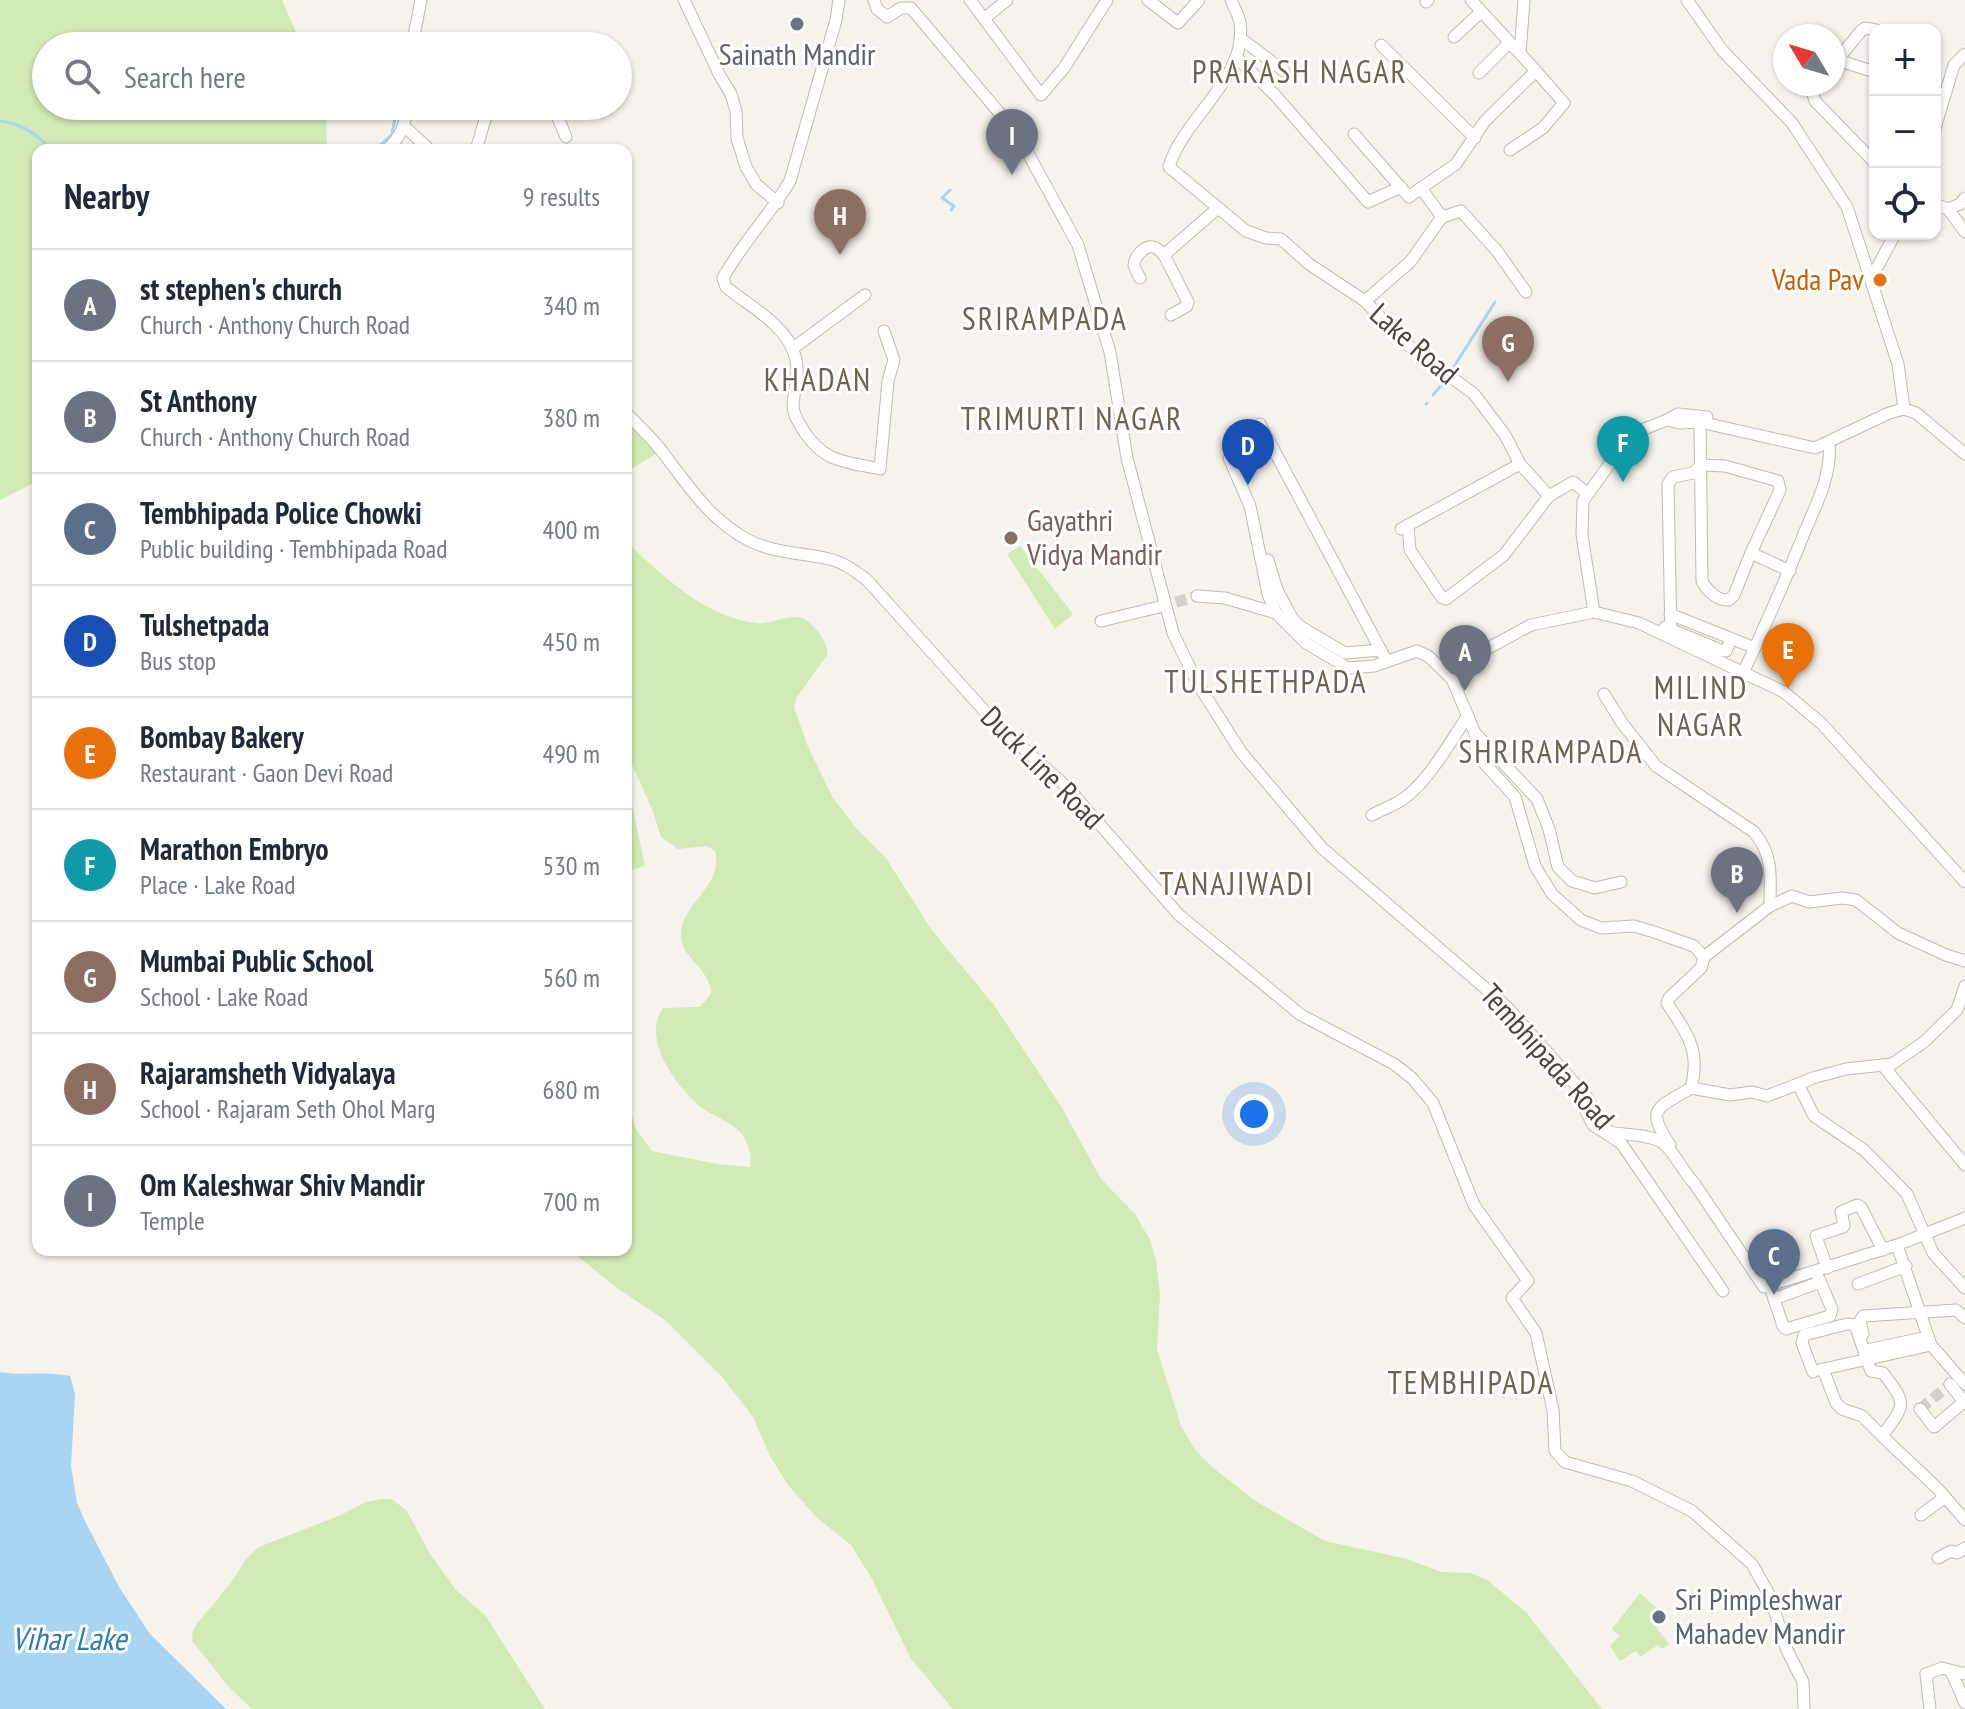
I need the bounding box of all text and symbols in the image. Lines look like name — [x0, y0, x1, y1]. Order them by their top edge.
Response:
marker: Sainath Mandir — [788, 15, 806, 33]
north arrow — [1773, 24, 1845, 96]
map controls — [1869, 24, 1941, 240]
button: + — [1869, 24, 1941, 96]
search box — [32, 32, 632, 120]
place label: Sainath Mandir — [719, 34, 876, 73]
district label: PRAKASH NAGAR — [1192, 50, 1408, 92]
icon: search — [60, 54, 104, 98]
text: Search here — [124, 57, 246, 96]
button: − — [1869, 96, 1941, 168]
pin: I — [986, 109, 1038, 175]
button: locate — [1869, 168, 1941, 240]
text: Nearby — [64, 174, 149, 218]
text: 9 results — [523, 180, 600, 213]
pin: H — [814, 189, 866, 255]
place label: Vada Pav — [1771, 259, 1864, 298]
text: st stephen's church — [140, 269, 342, 308]
marker: Vada Pav — [1871, 271, 1889, 289]
text: A — [83, 289, 97, 322]
text: 340 m — [542, 289, 600, 322]
street label: Lake Road — [1362, 294, 1468, 392]
district label: SRIRAMPADA — [962, 297, 1128, 339]
text: Church · Anthony Church Road — [140, 308, 410, 341]
pin: G — [1482, 316, 1534, 382]
district label: KHADAN — [764, 358, 872, 400]
text: St Anthony — [140, 381, 257, 420]
district label: TRIMURTI NAGAR — [961, 397, 1183, 439]
text: B — [84, 401, 96, 434]
text: 380 m — [542, 401, 600, 434]
pin: F — [1597, 416, 1649, 482]
pin: D — [1222, 419, 1274, 485]
text: Church · Anthony Church Road — [140, 420, 410, 453]
text: Tembhipada Police Chowki — [140, 493, 422, 532]
place label: Gayathri Vidya Mandir — [1026, 500, 1163, 573]
text: C — [84, 513, 96, 546]
text: 400 m — [542, 513, 600, 546]
marker: Gayathri Vidya Mandir — [1002, 529, 1020, 547]
text: Public building · Tembhipada Road — [140, 532, 447, 565]
text: Tulshetpada — [140, 605, 269, 644]
pin: E — [1762, 623, 1814, 689]
text: D — [83, 625, 97, 658]
text: 450 m — [542, 625, 600, 658]
pin: A — [1439, 625, 1491, 691]
text: Bus stop — [140, 644, 216, 677]
district label: TULSHETHPADA — [1164, 660, 1368, 702]
district label: MILIND NAGAR — [1654, 666, 1748, 745]
street label: Duck Line Road — [973, 697, 1113, 837]
text: Bombay Bakery — [140, 717, 304, 756]
district label: SHRIRAMPADA — [1459, 730, 1643, 772]
text: E — [84, 737, 96, 770]
text: 490 m — [542, 737, 600, 770]
text: Restaurant · Gaon Devi Road — [140, 756, 393, 789]
text: Marathon Embryo — [140, 829, 329, 868]
pin: B — [1711, 847, 1763, 913]
text: F — [85, 849, 95, 882]
text: 530 m — [542, 849, 600, 882]
district label: TANAJIWADI — [1159, 862, 1315, 904]
text: Place · Lake Road — [140, 868, 296, 901]
text: Mumbai Public School — [140, 941, 373, 980]
text: G — [83, 961, 97, 994]
text: 560 m — [542, 961, 600, 994]
street label: Tembhipada Road — [1473, 975, 1624, 1137]
text: School · Lake Road — [140, 980, 308, 1013]
text: Rajaramsheth Vidyalaya — [140, 1053, 396, 1092]
text: H — [83, 1073, 97, 1106]
text: 680 m — [542, 1073, 600, 1106]
text: School · Rajaram Seth Ohol Marg — [140, 1092, 436, 1125]
your location — [1234, 1094, 1274, 1134]
text: Om Kaleshwar Shiv Mandir — [140, 1165, 425, 1204]
text: I — [87, 1185, 93, 1218]
text: 700 m — [542, 1185, 600, 1218]
text: Temple — [140, 1204, 205, 1237]
pin: C — [1748, 1229, 1800, 1295]
district label: TEMBHIPADA — [1387, 1361, 1555, 1403]
place label: Sri Pimpleshwar Mahadev Mandir — [1675, 1579, 1846, 1652]
marker: Sri Pimpleshwar Mahadev Mandir — [1650, 1608, 1668, 1626]
water label: Vihar Lake — [11, 1617, 128, 1659]

